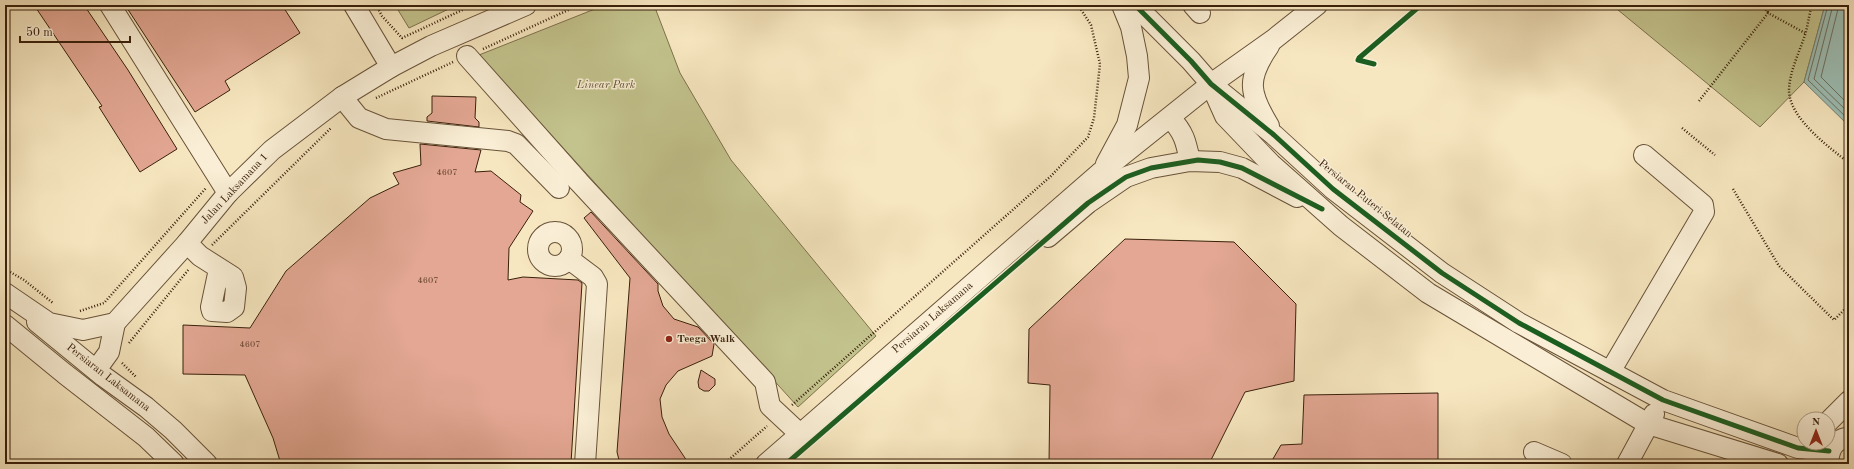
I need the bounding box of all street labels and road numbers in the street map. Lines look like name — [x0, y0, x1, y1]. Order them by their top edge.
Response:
street label: Jalan Laksamana 1 — [199, 151, 271, 227]
street label: Persiaran Puteri Selatan — [1316, 158, 1414, 240]
street label: Persiaran Laksamana — [891, 280, 976, 356]
street label: Persiaran Laksamana — [64, 342, 152, 414]

